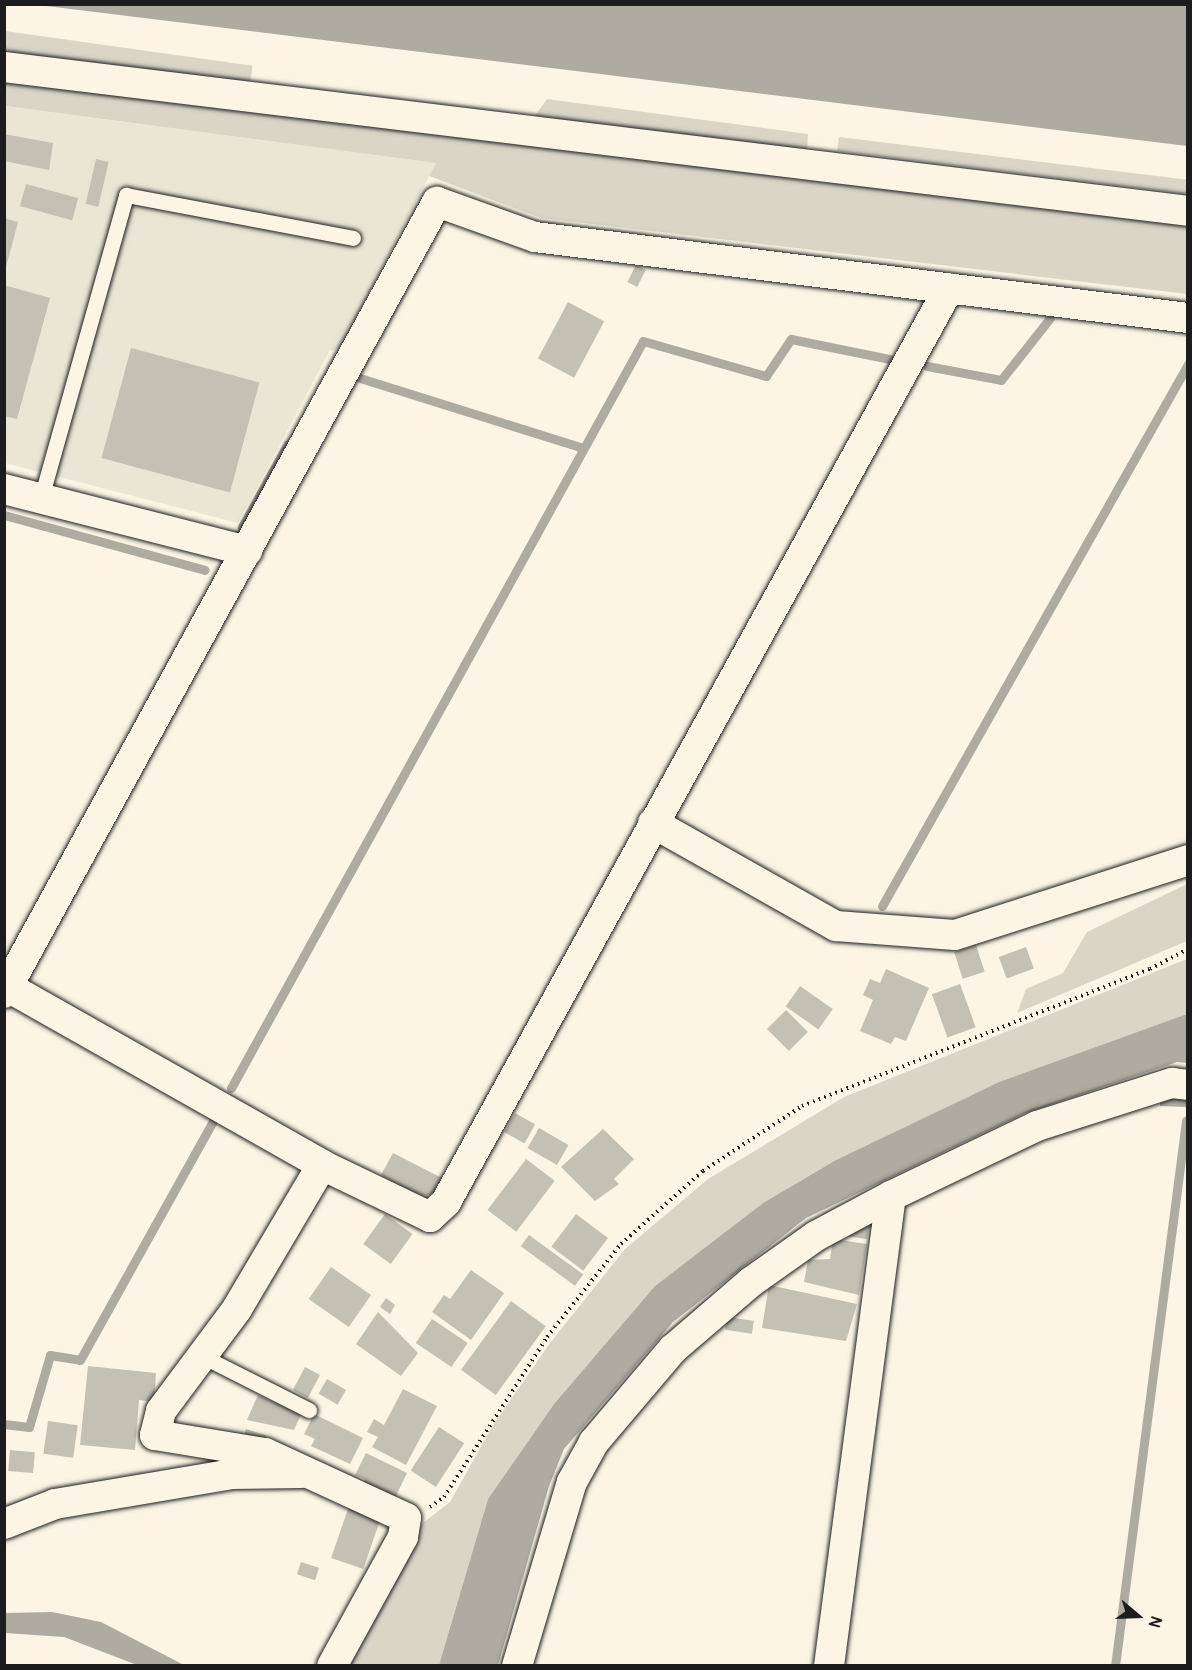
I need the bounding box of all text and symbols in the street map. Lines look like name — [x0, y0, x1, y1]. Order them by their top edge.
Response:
north arrow — [1108, 1586, 1168, 1646]
text: N — [1144, 1613, 1166, 1630]

